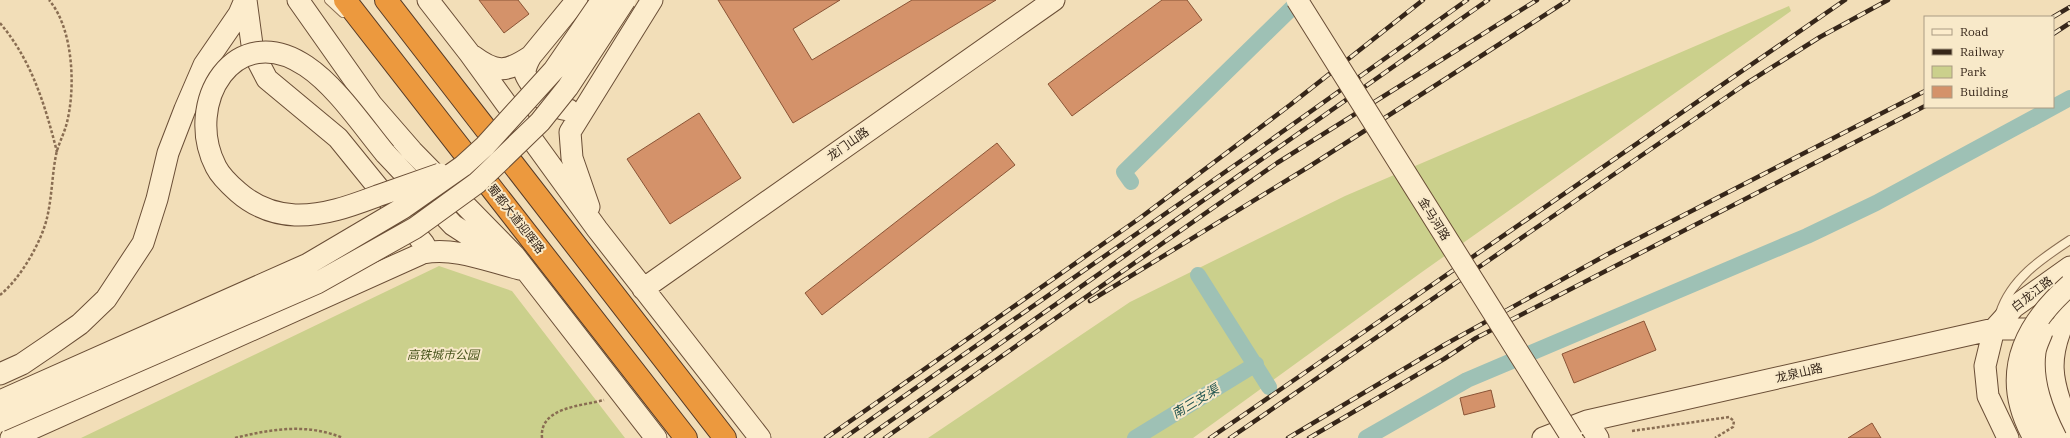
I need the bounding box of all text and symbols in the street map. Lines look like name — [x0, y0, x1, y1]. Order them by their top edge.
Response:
legend — [1924, 16, 2054, 108]
text: Road — [1960, 24, 1989, 39]
text: Railway — [1960, 44, 2005, 59]
text: Park — [1960, 64, 1986, 79]
text: Building — [1960, 84, 2008, 99]
street label: 龙门山路 — [824, 124, 872, 164]
street label: 蜀都大道迎晖路 — [485, 181, 548, 256]
street label: 金马河路 — [1415, 194, 1454, 243]
street label: 白龙江路 — [2008, 273, 2055, 314]
park label: 高铁城市公园 — [407, 347, 481, 362]
street label: 龙泉山路 — [1774, 360, 1824, 385]
water label: 南三支渠 — [1169, 380, 1224, 422]

